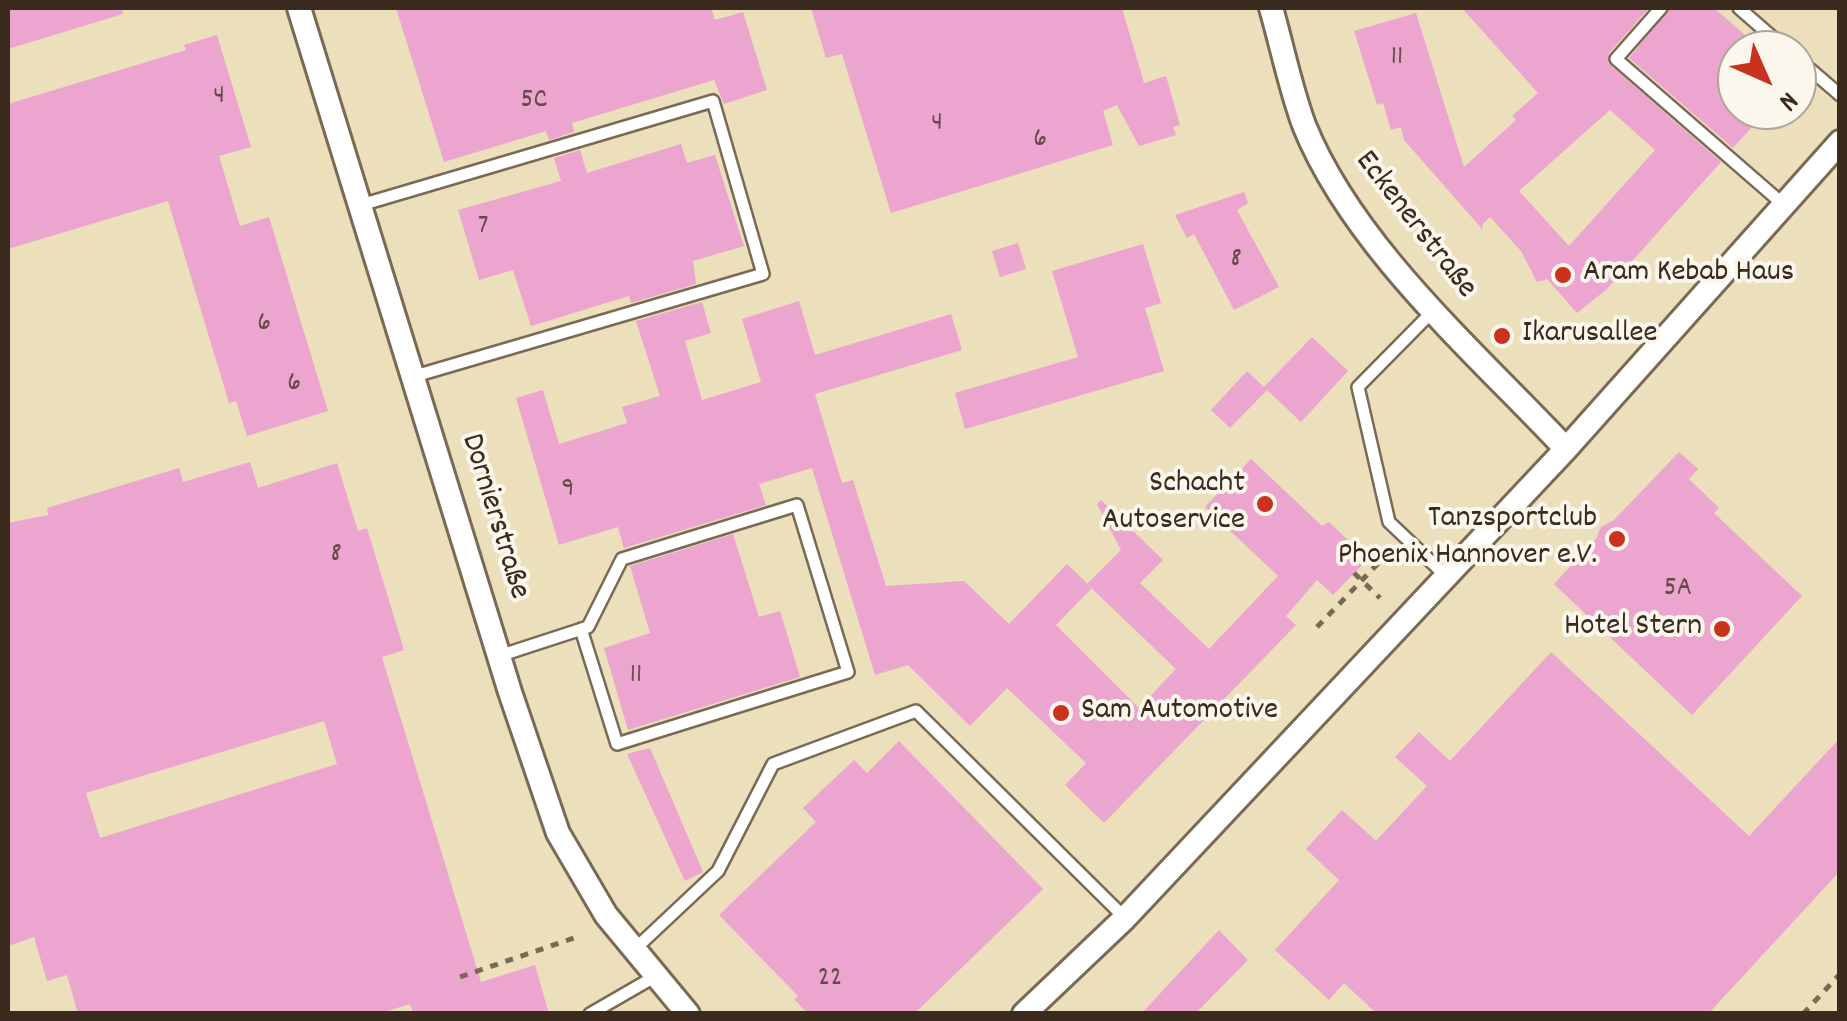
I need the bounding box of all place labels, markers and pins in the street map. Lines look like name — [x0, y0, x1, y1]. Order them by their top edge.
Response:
place label: Aram Kebab Haus — [1583, 256, 1794, 294]
marker: Aram Kebab Haus — [1552, 264, 1574, 286]
place label: Ikarusallee — [1522, 317, 1658, 355]
marker: Ikarusallee — [1491, 325, 1513, 347]
place label: Schacht Autoservice — [1102, 467, 1245, 542]
marker: Schacht Autoservice — [1254, 493, 1276, 515]
place label: Tanzsportclub Phoenix Hannover e.V. — [1338, 502, 1597, 577]
marker: Tanzsportclub Phoenix Hannover e.V. — [1606, 528, 1628, 550]
place label: Hotel Stern — [1564, 610, 1702, 648]
marker: Hotel Stern — [1711, 618, 1733, 640]
place label: Sam Automotive — [1081, 694, 1278, 732]
marker: Sam Automotive — [1050, 702, 1072, 724]

